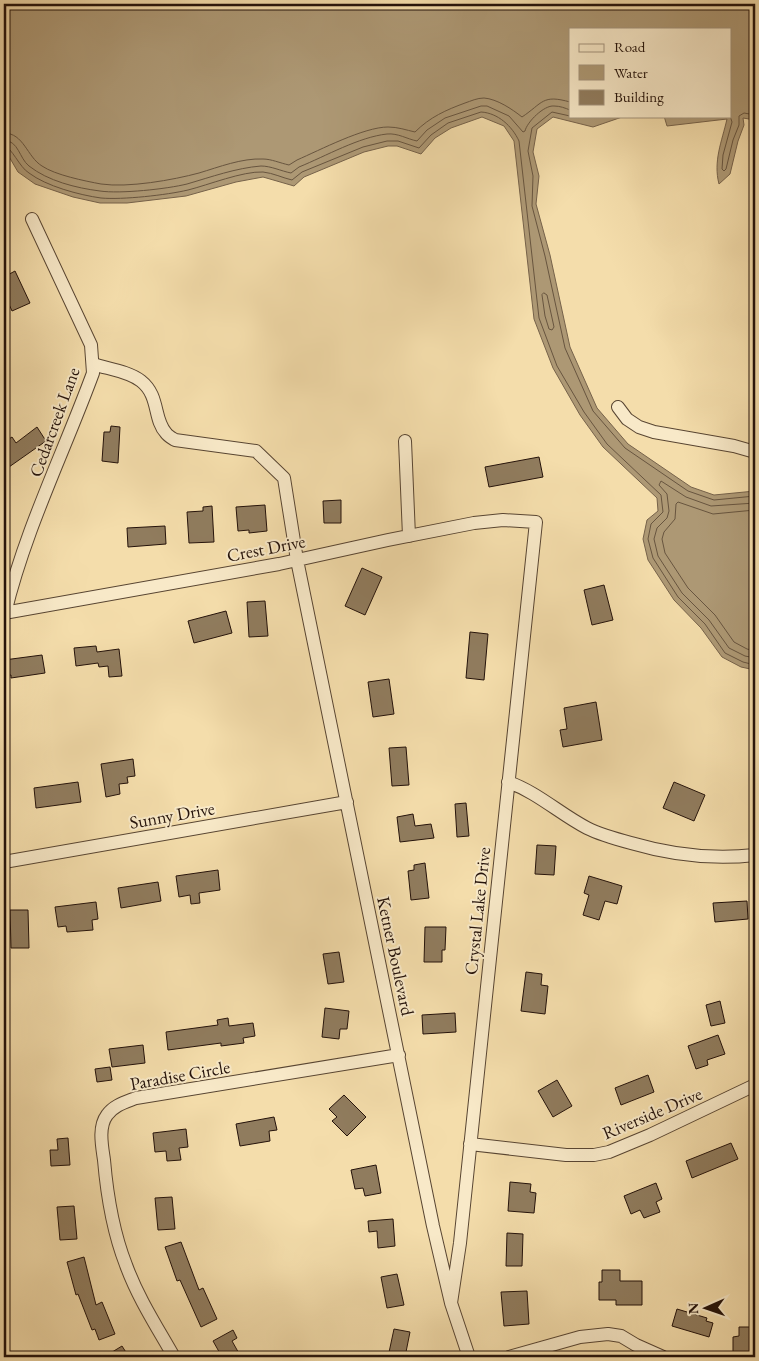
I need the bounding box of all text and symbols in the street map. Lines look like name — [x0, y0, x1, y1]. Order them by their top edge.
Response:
legend — [569, 28, 732, 118]
text: Road — [614, 37, 646, 56]
text: Water — [614, 63, 648, 82]
text: Building — [614, 87, 664, 106]
street label: Cedarcreek Lane — [24, 364, 84, 480]
street label: Crest Drive — [225, 529, 307, 567]
street label: Sunny Drive — [128, 796, 216, 834]
street label: Crystal Lake Drive — [459, 846, 495, 976]
street label: Ketner Boulevard — [372, 894, 420, 1019]
street label: Paradise Circle — [128, 1055, 232, 1095]
street label: Riverside Drive — [599, 1082, 705, 1144]
north arrow — [682, 1284, 732, 1334]
text: N — [684, 1302, 702, 1314]

